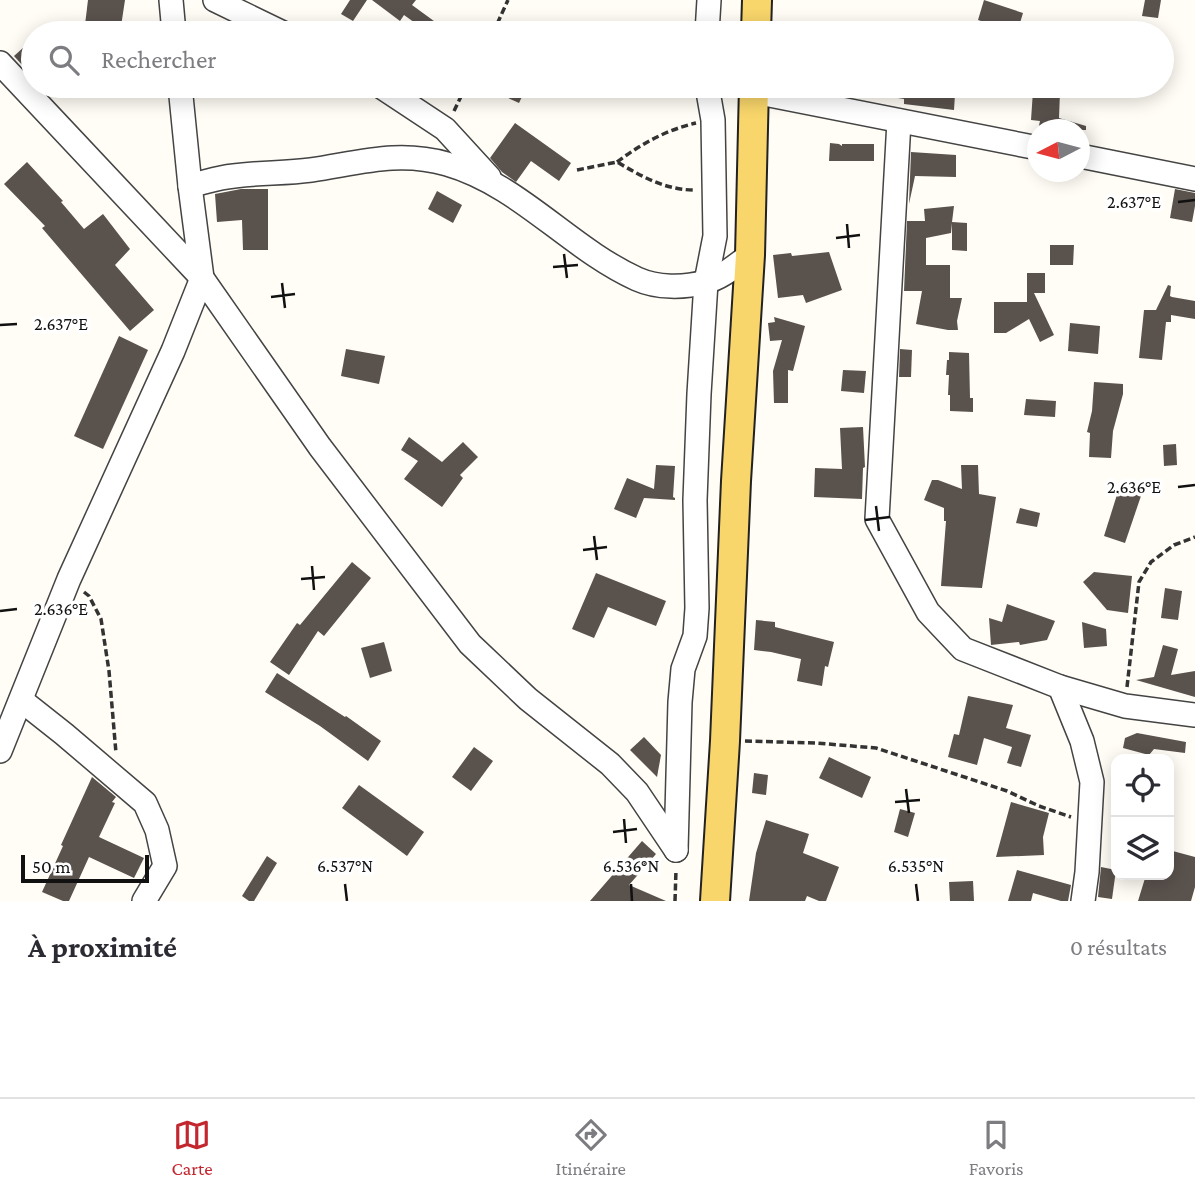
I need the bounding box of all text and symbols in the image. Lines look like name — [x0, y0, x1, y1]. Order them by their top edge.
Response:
search box — [21, 21, 1174, 98]
icon: search — [45, 41, 83, 79]
text: Rechercher — [101, 45, 217, 74]
north arrow — [1027, 119, 1090, 182]
text: 2.637°E — [1107, 192, 1161, 212]
text: 2.637°E — [34, 314, 88, 334]
text: 2.636°E — [1107, 477, 1161, 497]
text: 2.636°E — [34, 599, 88, 619]
map controls — [1111, 754, 1174, 880]
button: locate — [1111, 754, 1174, 817]
button: layers — [1111, 817, 1174, 880]
scale bar — [21, 852, 149, 884]
text: 50 m — [32, 856, 71, 877]
text: 6.537°N — [317, 856, 373, 876]
text: 6.536°N — [603, 856, 659, 876]
text: 6.535°N — [888, 856, 944, 876]
text: À proximité — [28, 930, 177, 963]
text: 0 résultats — [1070, 934, 1167, 960]
tab: Carte — [171, 1116, 213, 1179]
tab: Itinéraire — [555, 1116, 626, 1179]
tab: Favoris — [969, 1116, 1024, 1179]

